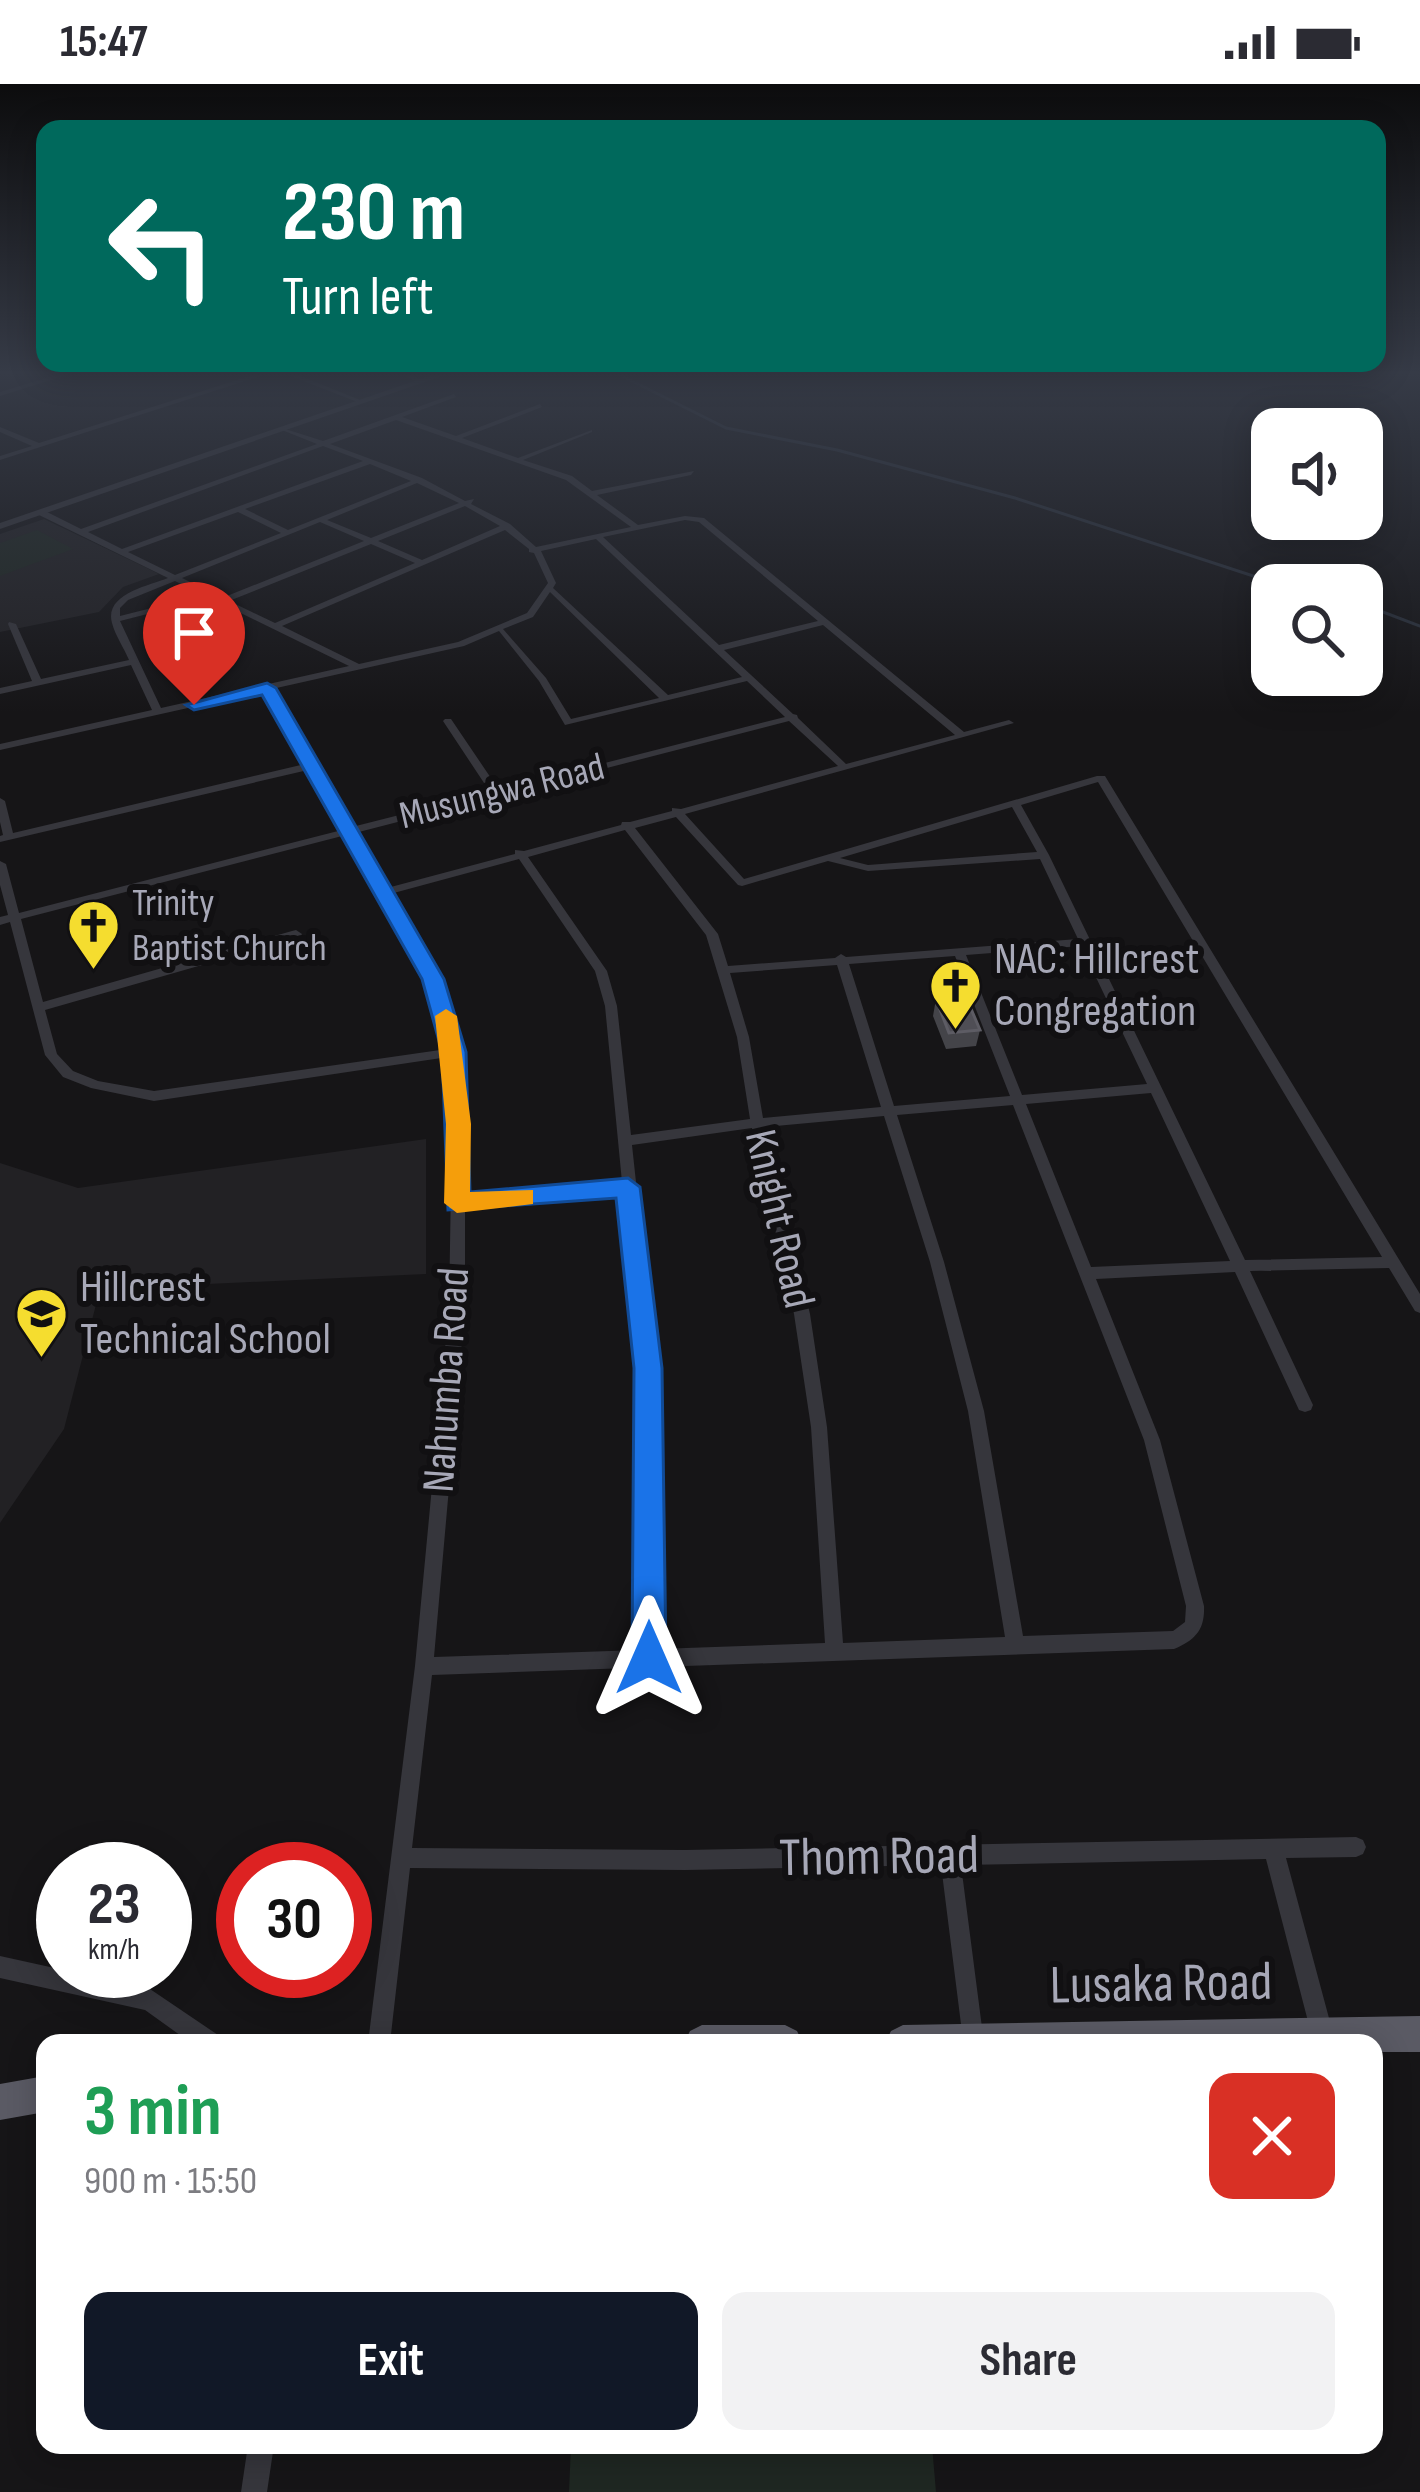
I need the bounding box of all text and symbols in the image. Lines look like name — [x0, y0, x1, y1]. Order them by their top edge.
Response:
text: 15:47 — [60, 15, 147, 70]
text: 230 m — [282, 163, 465, 264]
icon: left — [84, 168, 240, 324]
text: Turn left — [282, 265, 434, 330]
map controls — [1251, 408, 1383, 696]
button: sound — [1251, 408, 1383, 540]
button: search — [1251, 564, 1383, 696]
pin — [143, 582, 245, 705]
icon: arrive — [161, 600, 227, 666]
street label: Musungwa Road — [395, 744, 609, 840]
place label: Trinity Baptist Church — [132, 880, 327, 972]
church icon: Trinity Baptist Church — [65, 897, 121, 971]
place label: NAC: Hillcrest Congregation — [994, 932, 1199, 1039]
church icon: NAC: Hillcrest Congregation — [927, 957, 983, 1031]
street label: Knight Road — [732, 1125, 826, 1313]
place label: Hillcrest Technical School — [80, 1260, 331, 1367]
street label: Nahumba Road — [412, 1266, 482, 1494]
school or university icon: Hillcrest Technical School — [13, 1285, 69, 1359]
position arrow — [586, 1595, 712, 1721]
street label: Thom Road — [778, 1823, 980, 1891]
speed limit sign: 30 — [216, 1842, 372, 1998]
text: 23 — [87, 1869, 141, 1941]
text: km/h — [88, 1932, 140, 1968]
street label: Lusaka Road — [1049, 1950, 1273, 2018]
text: 3 min — [84, 2069, 222, 2156]
button: close — [1209, 2073, 1335, 2199]
text: 900 m · 15:50 — [84, 2158, 257, 2205]
button: Exit — [84, 2292, 698, 2430]
button: Share — [722, 2292, 1335, 2430]

